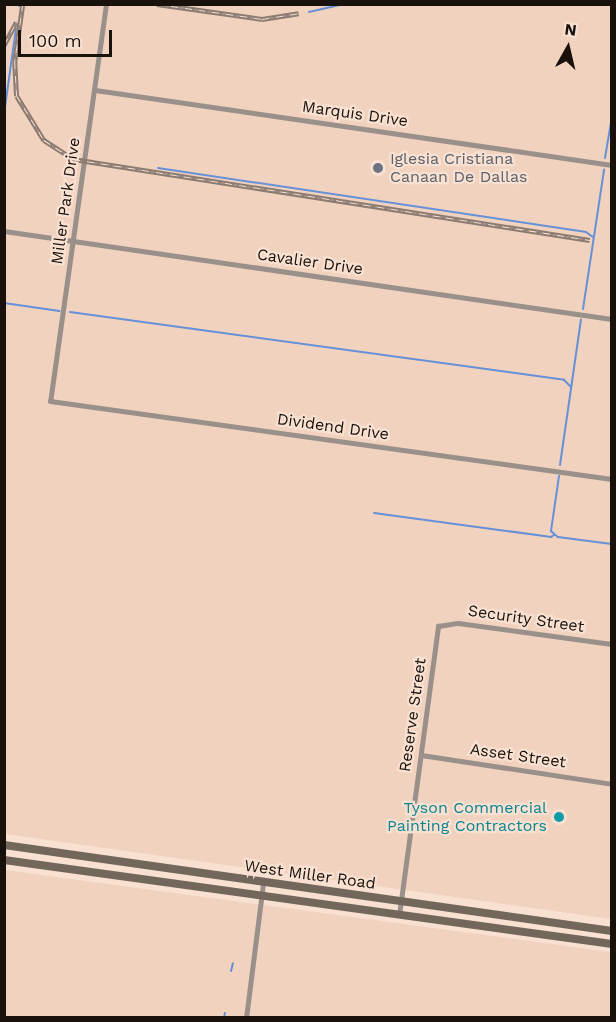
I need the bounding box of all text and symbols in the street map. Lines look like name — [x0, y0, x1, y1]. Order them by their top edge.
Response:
scale bar — [21, 18, 116, 56]
north arrow — [538, 18, 598, 78]
text: N — [563, 19, 578, 40]
text: 100 m — [29, 30, 82, 51]
street label: Marquis Drive — [301, 97, 409, 131]
street label: Miller Park Drive — [48, 136, 84, 266]
place label: Iglesia Cristiana Canaan De Dallas — [390, 149, 528, 187]
marker: Iglesia Cristiana Canaan De Dallas — [371, 161, 385, 175]
street label: Cavalier Drive — [256, 245, 364, 279]
street label: Dividend Drive — [276, 410, 390, 444]
street label: Security Street — [466, 601, 586, 637]
street label: Reserve Street — [395, 657, 431, 773]
street label: Asset Street — [469, 740, 567, 772]
place label: Tyson Commercial Painting Contractors — [387, 798, 547, 836]
marker: Tyson Commercial Painting Contractors — [552, 810, 566, 824]
street label: West Miller Road — [243, 856, 377, 894]

